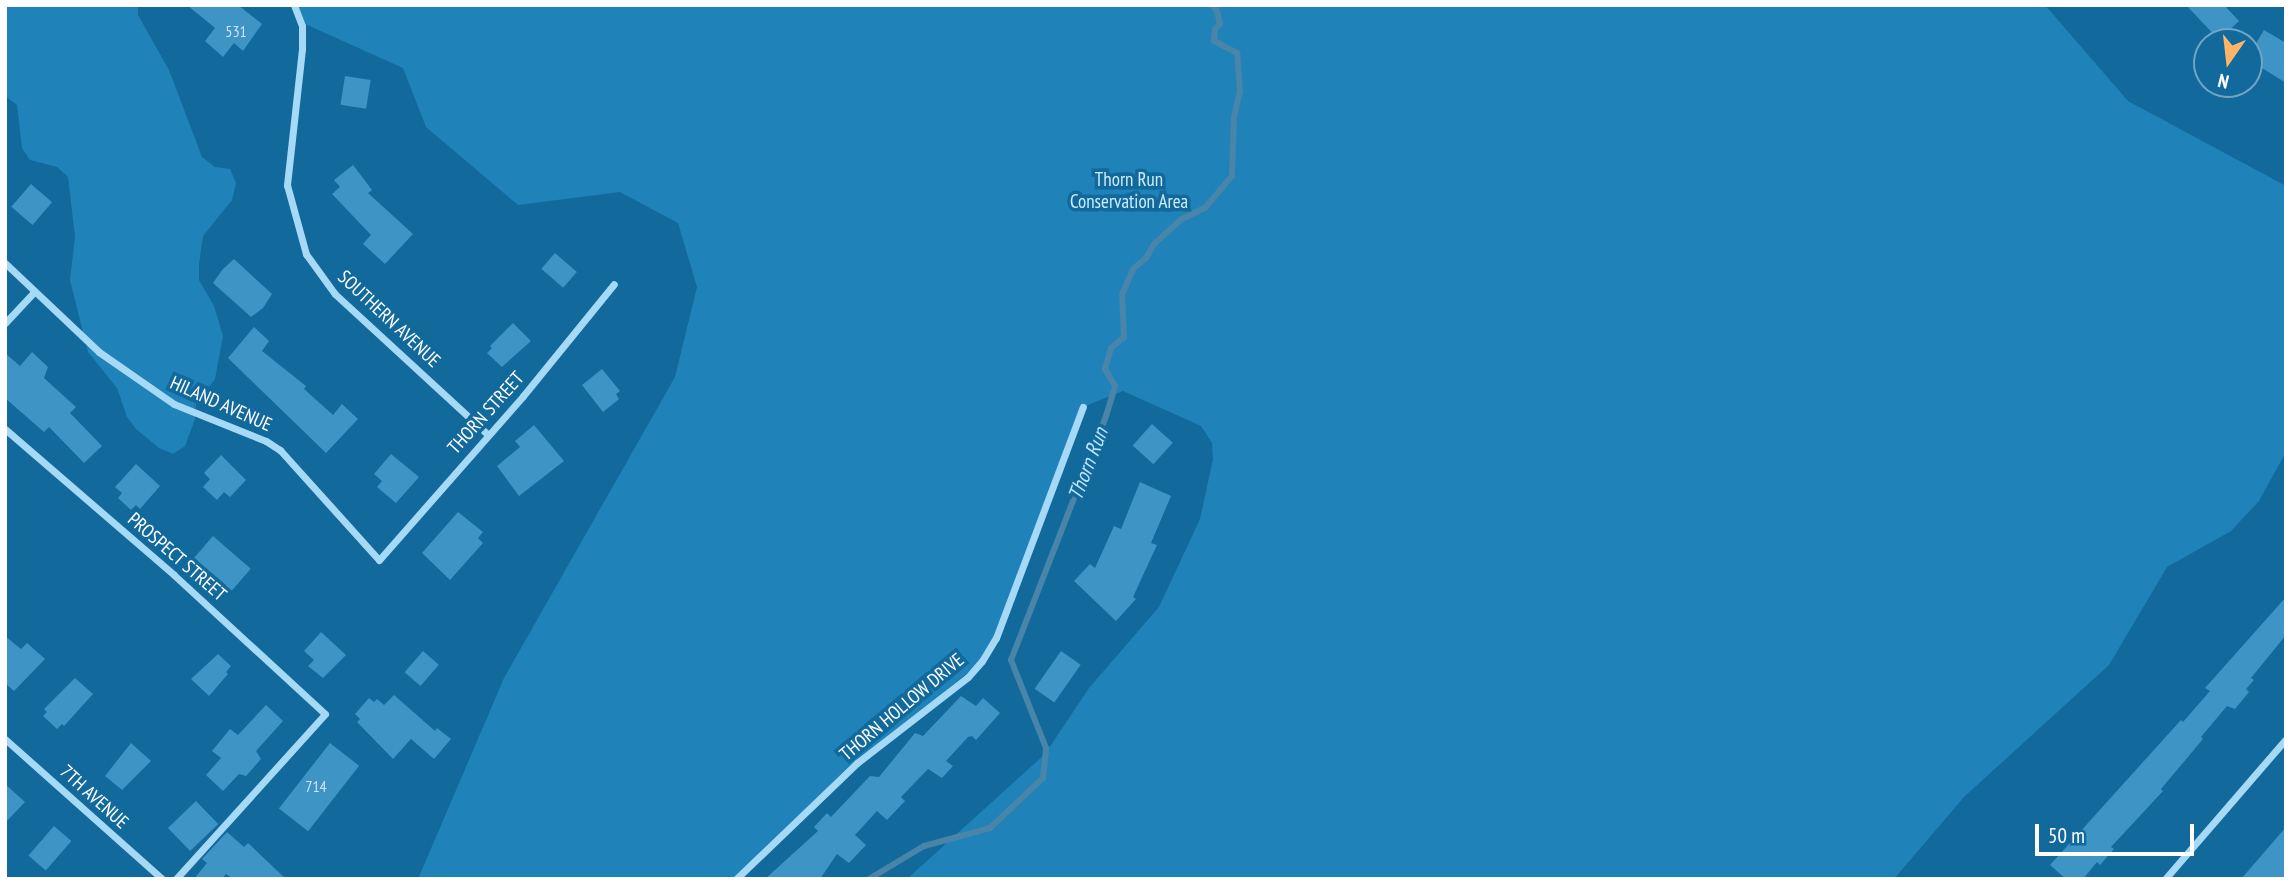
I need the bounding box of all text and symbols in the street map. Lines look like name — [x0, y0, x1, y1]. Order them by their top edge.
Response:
house number: 531 — [225, 21, 247, 41]
north arrow — [2193, 28, 2263, 98]
text: N — [2216, 69, 2231, 94]
park label: Thorn Run Conservation Area — [1070, 169, 1188, 213]
street label: SOUTHERN AVENUE — [333, 266, 445, 372]
street label: THORN STREET — [443, 367, 529, 459]
street label: HILAND AVENUE — [166, 371, 276, 437]
water label: Thorn Run — [1063, 424, 1113, 504]
street label: PROSPECT STREET — [123, 508, 231, 606]
street label: THORN HOLLOW DRIVE — [835, 648, 969, 766]
street label: 7TH AVENUE — [55, 760, 133, 834]
house number: 714 — [305, 776, 327, 796]
scale bar — [2039, 810, 2198, 854]
text: 50 m — [2048, 822, 2085, 849]

